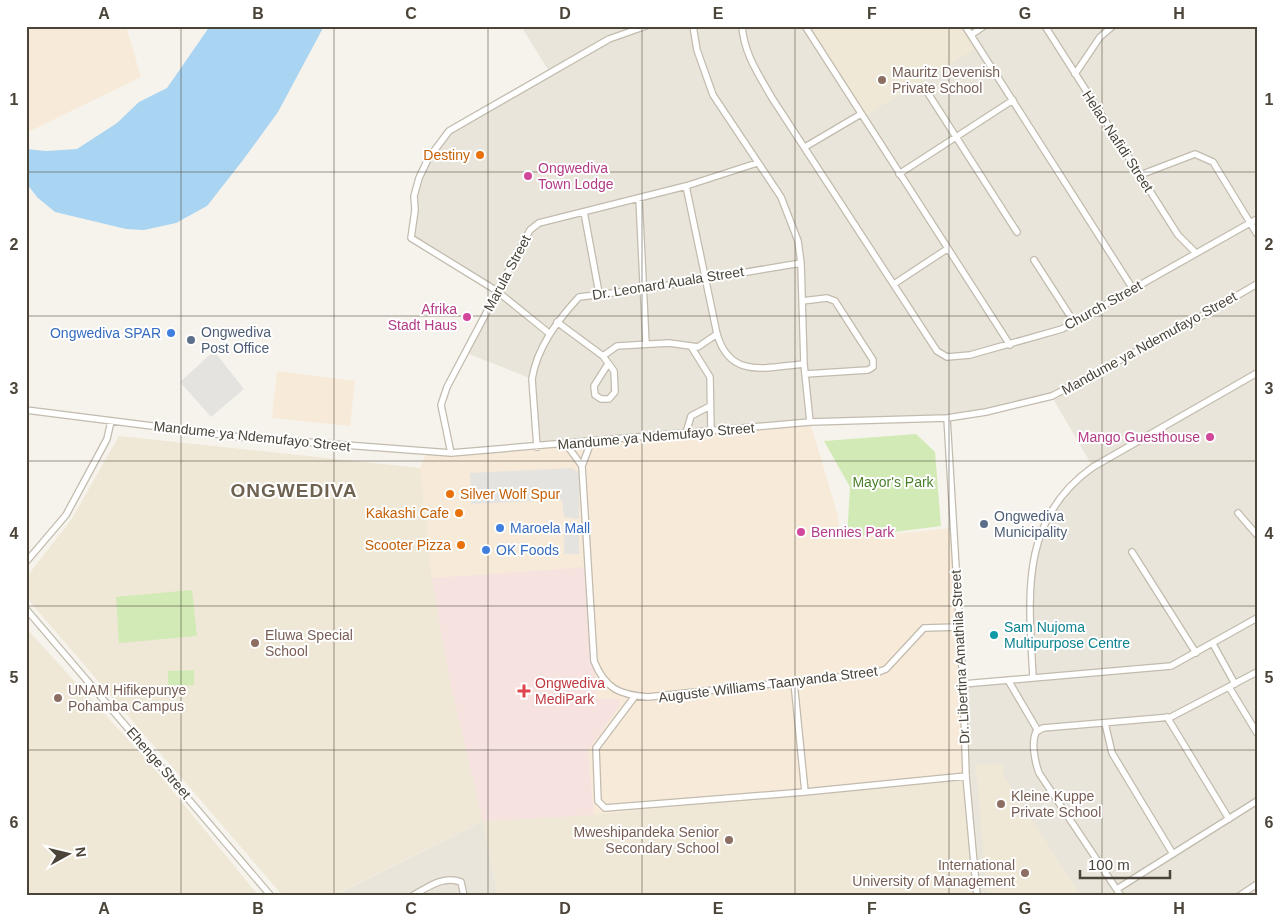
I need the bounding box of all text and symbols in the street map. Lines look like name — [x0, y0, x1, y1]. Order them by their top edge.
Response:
text: A — [98, 5, 110, 22]
text: B — [252, 5, 264, 22]
text: C — [405, 5, 417, 22]
text: D — [559, 5, 571, 22]
text: E — [713, 5, 724, 22]
text: F — [867, 5, 877, 22]
text: G — [1019, 5, 1031, 22]
text: H — [1173, 5, 1185, 22]
place label: Mauritz Devenish Private School — [892, 64, 1000, 96]
marker: Mauritz Devenish Private School — [876, 74, 888, 86]
street label: Helao Nafidi Street — [1079, 87, 1157, 195]
text: 1 — [10, 91, 19, 108]
text: 1 — [1265, 91, 1274, 108]
place label: Destiny — [423, 147, 470, 163]
marker: Destiny — [474, 149, 486, 161]
place label: Ongwediva Town Lodge — [538, 160, 614, 192]
marker: Ongwediva Town Lodge — [522, 170, 534, 182]
street label: Marula Street — [480, 232, 534, 314]
text: 2 — [10, 236, 19, 253]
text: 2 — [1265, 236, 1274, 253]
street label: Dr. Leonard Auala Street — [591, 263, 745, 303]
street label: Church Street — [1061, 277, 1145, 333]
street label: Mandume ya Ndemufayo Street — [1059, 288, 1239, 398]
place label: Afrika Stadt Haus — [388, 301, 457, 333]
marker: Afrika Stadt Haus — [461, 311, 473, 323]
place label: Ongwediva Post Office — [201, 324, 271, 356]
place label: Ongwediva SPAR — [50, 325, 161, 341]
marker: Ongwediva SPAR — [165, 327, 177, 339]
marker: Ongwediva Post Office — [185, 334, 197, 346]
text: 3 — [10, 380, 19, 397]
text: 3 — [1265, 380, 1274, 397]
street label: Mandume ya Ndemufayo Street — [153, 418, 351, 454]
street label: Mandume ya Ndemufayo Street — [557, 419, 755, 453]
place label: Mango Guesthouse — [1078, 429, 1200, 445]
marker: Mango Guesthouse — [1204, 431, 1216, 443]
park label: Mayor's Park — [852, 474, 935, 490]
district label: ONGWEDIVA — [231, 480, 357, 501]
place label: Silver Wolf Spur — [460, 486, 560, 502]
marker: Silver Wolf Spur — [444, 488, 456, 500]
place label: Kakashi Cafe — [366, 505, 449, 521]
marker: Kakashi Cafe — [453, 507, 465, 519]
place label: Ongwediva Municipality — [994, 508, 1067, 540]
marker: Ongwediva Municipality — [978, 518, 990, 530]
place label: Maroela Mall — [510, 520, 590, 536]
marker: Maroela Mall — [494, 522, 506, 534]
place label: Bennies Park — [811, 524, 895, 540]
text: 4 — [10, 525, 19, 542]
text: 4 — [1265, 525, 1274, 542]
marker: Bennies Park — [795, 526, 807, 538]
place label: Scooter Pizza — [365, 537, 451, 553]
marker: Scooter Pizza — [455, 539, 467, 551]
place label: OK Foods — [496, 542, 559, 558]
marker: OK Foods — [480, 544, 492, 556]
street label: Dr. Libertina Amathila Street — [947, 569, 973, 744]
place label: Sam Nujoma Multipurpose Centre — [1004, 619, 1130, 651]
place label: Eluwa Special School — [265, 627, 353, 659]
marker: Sam Nujoma Multipurpose Centre — [988, 629, 1000, 641]
marker: Eluwa Special School — [249, 637, 261, 649]
street label: Auguste Williams Taanyanda Street — [657, 663, 879, 705]
text: 5 — [10, 669, 19, 686]
text: 5 — [1265, 669, 1274, 686]
place label: Ongwediva MediPark — [535, 675, 605, 707]
place label: UNAM Hifikepunye Pohamba Campus — [68, 682, 186, 714]
marker: Ongwediva MediPark — [517, 684, 531, 698]
marker: UNAM Hifikepunye Pohamba Campus — [52, 692, 64, 704]
street label: Ehenge Street — [124, 724, 194, 802]
place label: Kleine Kuppe Private School — [1011, 788, 1101, 820]
marker: Kleine Kuppe Private School — [995, 798, 1007, 810]
text: 6 — [10, 814, 19, 831]
text: 6 — [1265, 814, 1274, 831]
place label: Mweshipandeka Senior Secondary School — [573, 824, 719, 856]
north arrow — [42, 830, 92, 880]
marker: Mweshipandeka Senior Secondary School — [723, 834, 735, 846]
text: N — [72, 846, 90, 858]
scale bar — [1080, 847, 1170, 879]
text: 100 m — [1088, 856, 1130, 873]
place label: International University of Management — [852, 857, 1015, 889]
marker: International University of Management — [1019, 867, 1031, 879]
text: A — [98, 900, 110, 917]
text: B — [252, 900, 264, 917]
text: C — [405, 900, 417, 917]
text: D — [559, 900, 571, 917]
text: E — [713, 900, 724, 917]
text: F — [867, 900, 877, 917]
text: G — [1019, 900, 1031, 917]
text: H — [1173, 900, 1185, 917]

